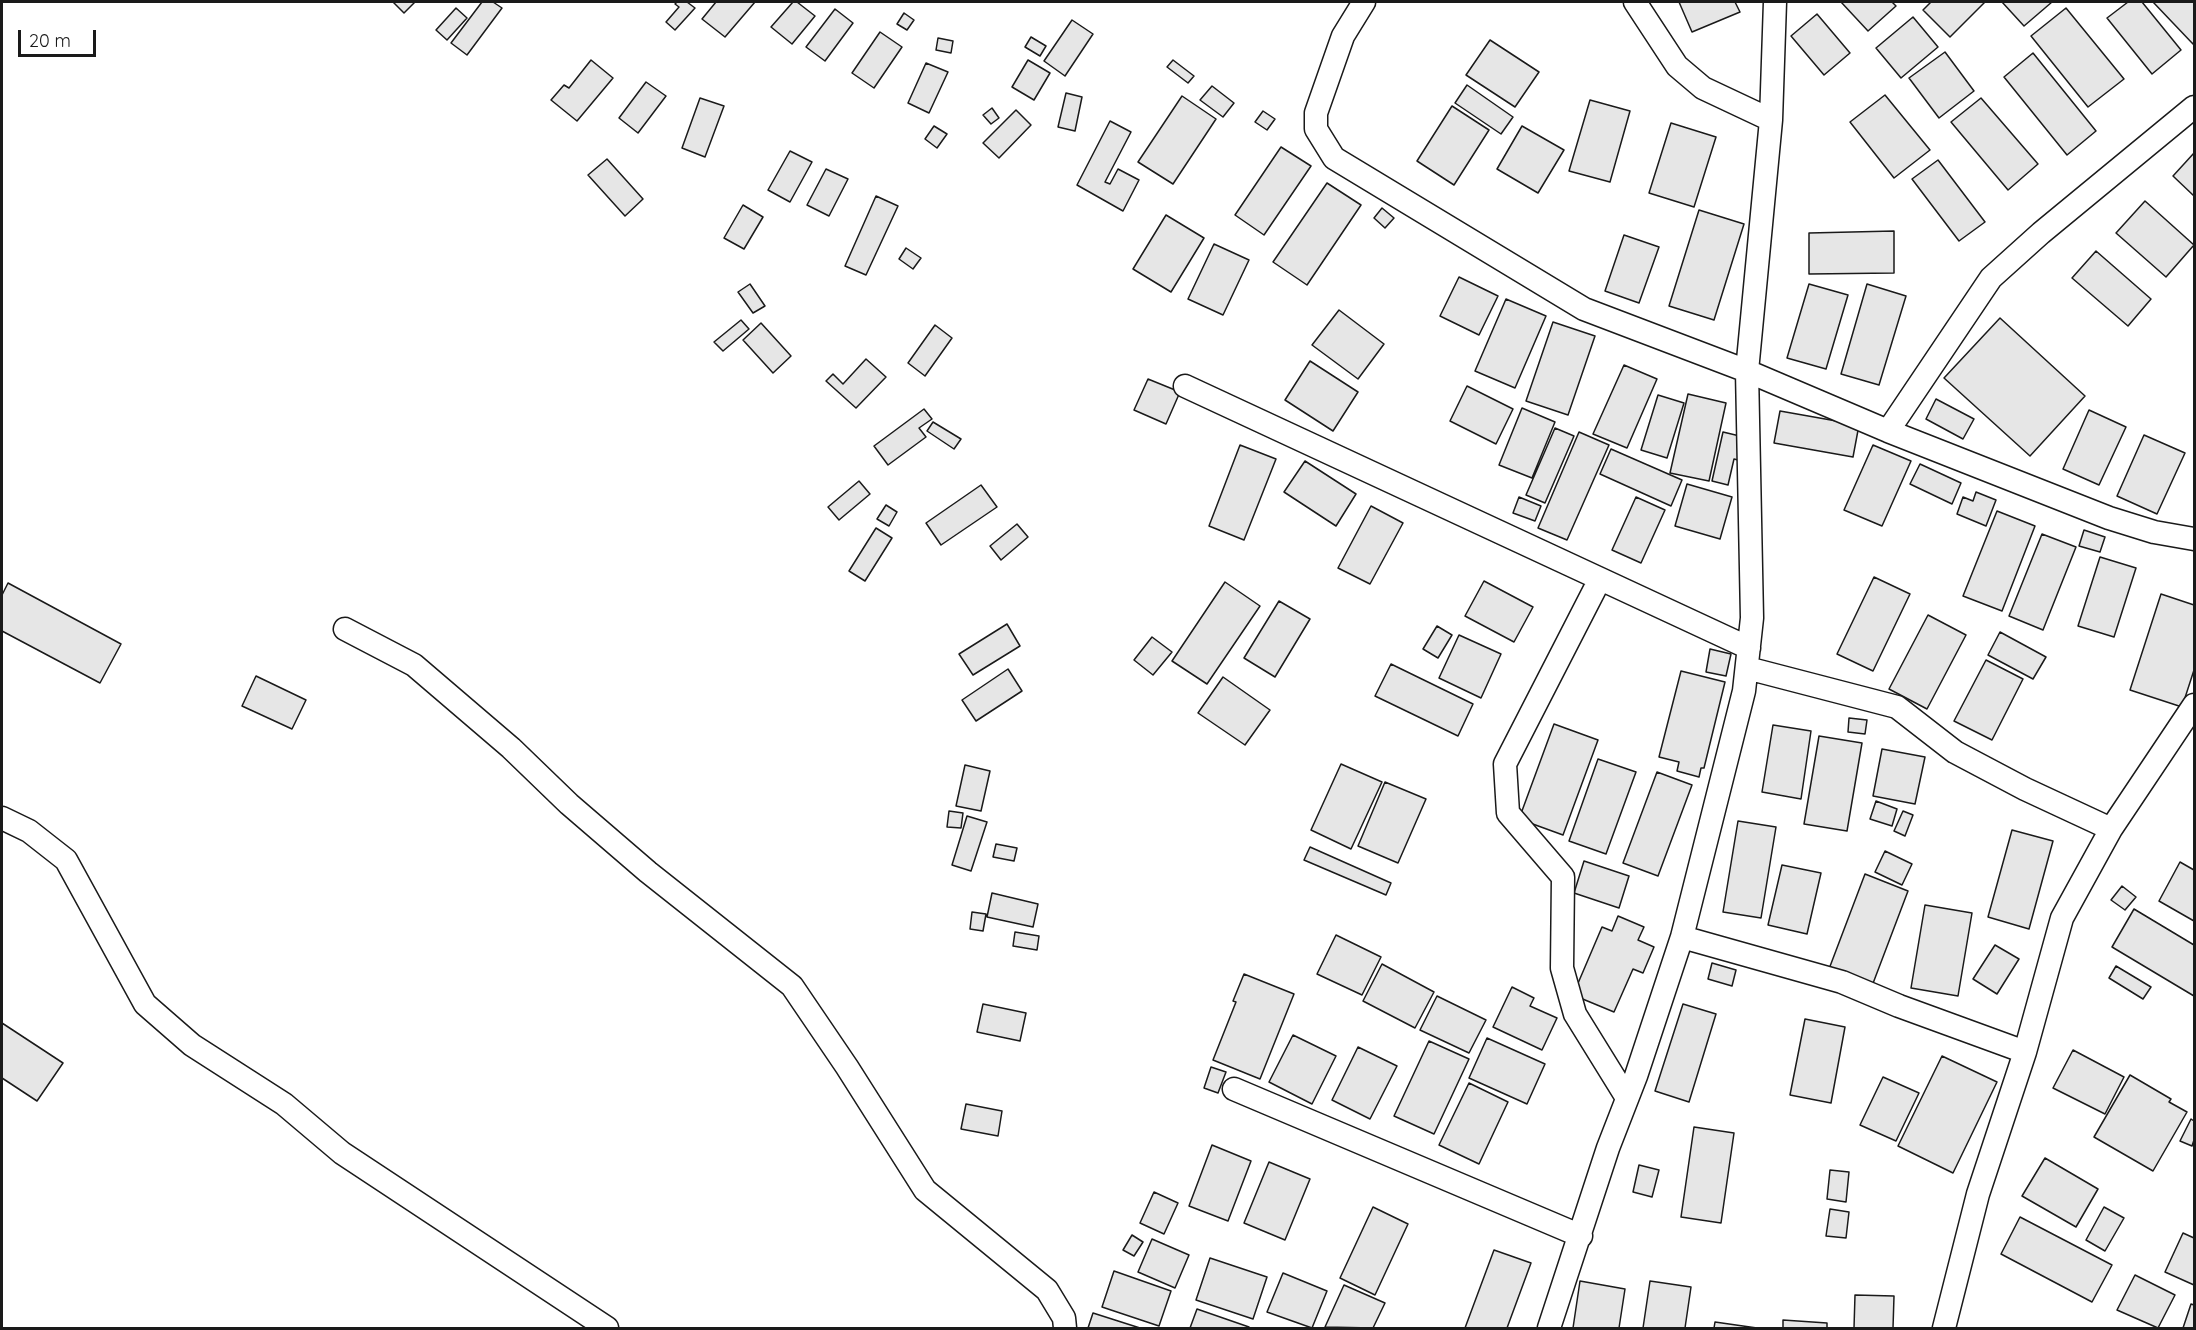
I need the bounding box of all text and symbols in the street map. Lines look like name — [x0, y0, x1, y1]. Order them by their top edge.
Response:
scale bar — [21, 18, 99, 56]
text: 20 m — [29, 29, 71, 52]

